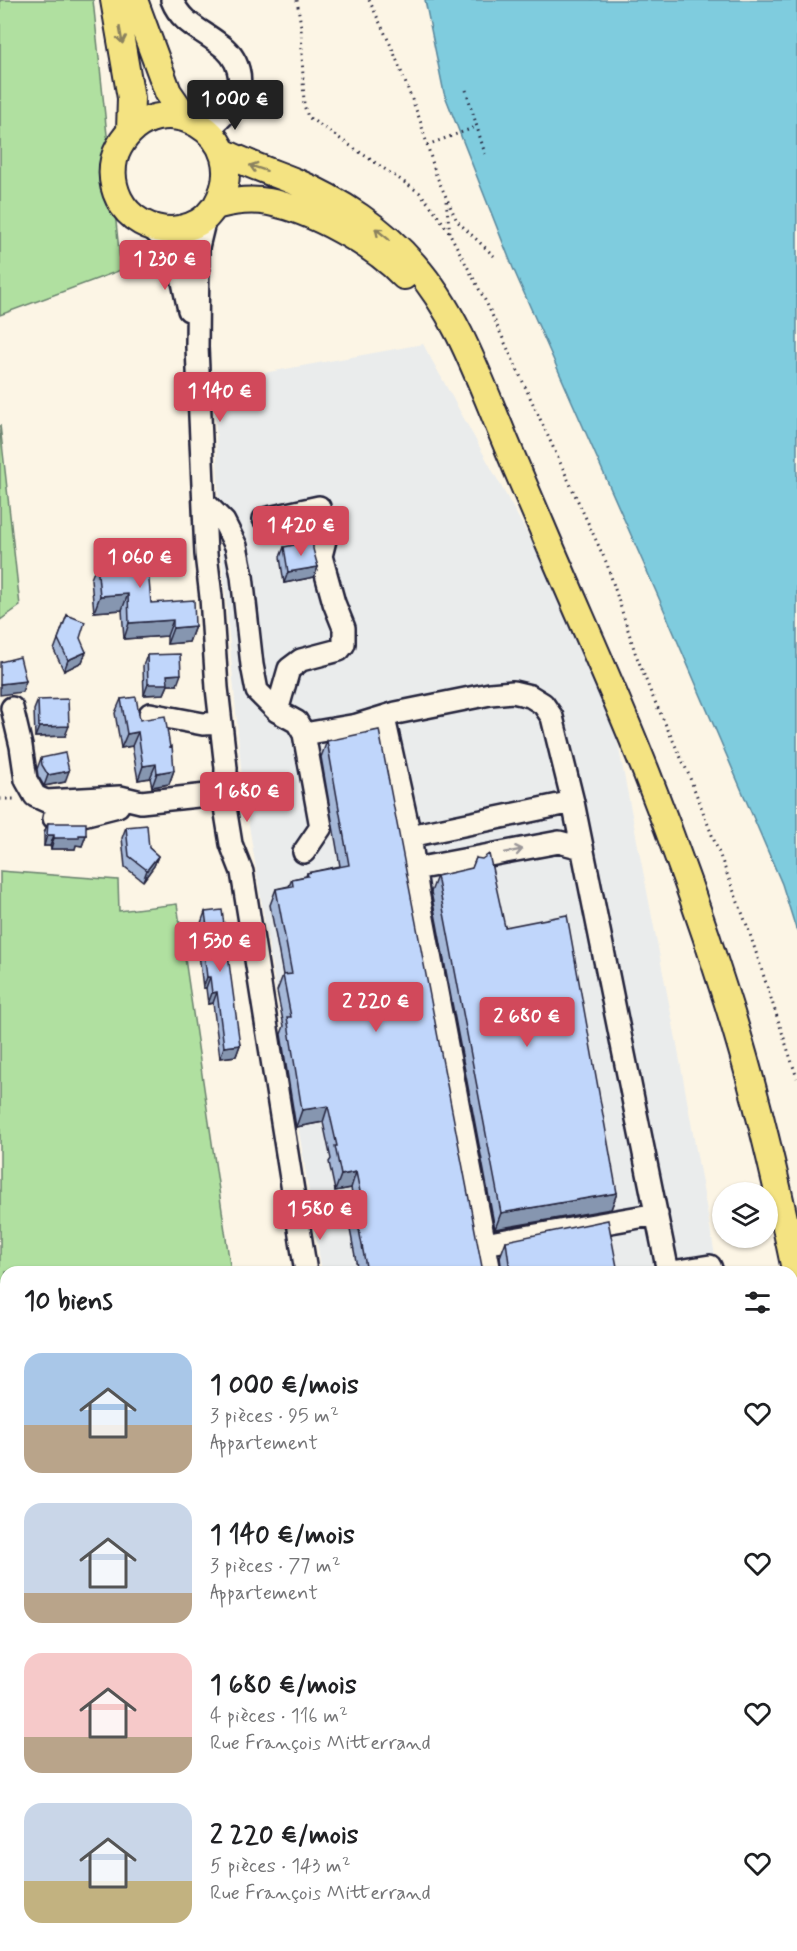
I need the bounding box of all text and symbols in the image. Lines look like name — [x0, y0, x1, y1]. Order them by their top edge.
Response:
one-way arrow — [116, 24, 127, 44]
pin: 1 000 € — [180, 80, 290, 131]
text: 1 000 € — [201, 86, 269, 113]
one-way arrow — [249, 162, 268, 173]
one-way arrow — [374, 228, 390, 241]
pin: 1 230 € — [110, 240, 220, 291]
text: 1 230 € — [134, 246, 196, 273]
pin: 1 140 € — [165, 372, 275, 423]
text: 1 140 € — [188, 378, 252, 405]
pin: 1 420 € — [246, 506, 356, 557]
text: 1 420 € — [267, 512, 335, 539]
pin: 1 060 € — [85, 538, 195, 589]
text: 1 060 € — [108, 544, 172, 571]
pin: 1 680 € — [192, 772, 302, 823]
text: 1 680 € — [214, 778, 280, 805]
one-way arrow — [503, 845, 523, 856]
pin: 1 530 € — [165, 922, 275, 973]
text: 1 530 € — [189, 928, 251, 955]
pin: 2 220 € — [321, 982, 431, 1033]
text: 2 220 € — [342, 988, 410, 1015]
pin: 2 680 € — [472, 997, 582, 1048]
text: 2 680 € — [494, 1003, 560, 1030]
map controls — [712, 1182, 778, 1248]
button: layers — [712, 1182, 778, 1248]
pin: 1 580 € — [265, 1190, 375, 1241]
text: 1 580 € — [287, 1196, 353, 1223]
text: 10 biens — [24, 1285, 113, 1319]
icon: filters — [741, 1286, 774, 1319]
text: 1 000 €/mois — [210, 1369, 359, 1403]
icon: home — [72, 1377, 144, 1449]
icon: heart — [741, 1397, 774, 1430]
text: 3 pièces · 95 m² — [210, 1403, 339, 1430]
text: Appartement — [210, 1430, 318, 1457]
text: 1 140 €/mois — [210, 1519, 355, 1553]
icon: home — [72, 1527, 144, 1599]
icon: heart — [741, 1547, 774, 1580]
text: 3 pièces · 77 m² — [210, 1553, 341, 1580]
text: Appartement — [210, 1580, 318, 1607]
text: 1 680 €/mois — [210, 1669, 357, 1703]
icon: home — [72, 1677, 144, 1749]
icon: heart — [741, 1697, 774, 1730]
text: 4 pièces · 116 m² — [210, 1703, 348, 1730]
text: Rue François Mitterrand — [210, 1730, 431, 1757]
text: 2 220 €/mois — [210, 1819, 358, 1853]
icon: home — [72, 1827, 144, 1899]
icon: heart — [741, 1847, 774, 1880]
text: 5 pièces · 143 m² — [210, 1853, 351, 1880]
text: Rue François Mitterrand — [210, 1880, 431, 1907]

